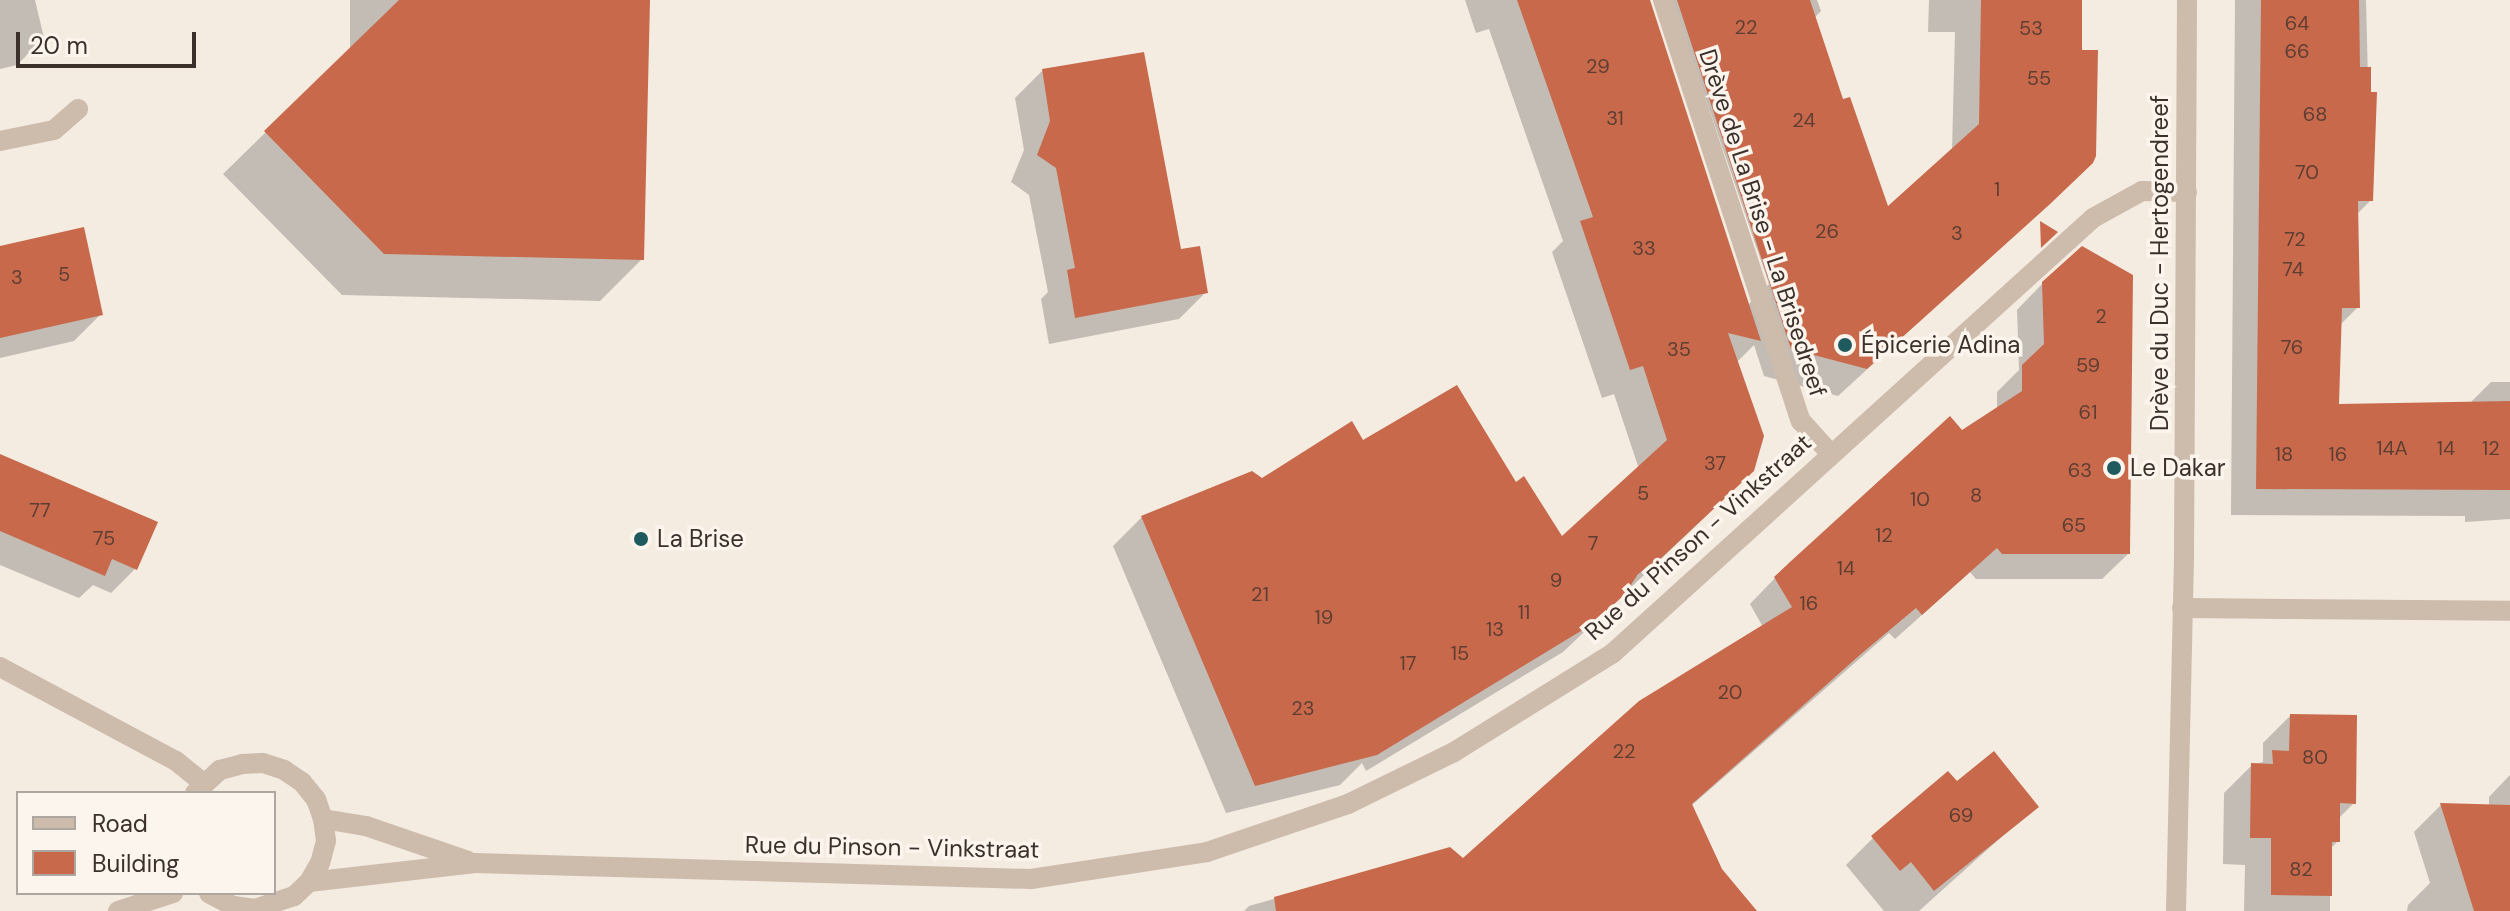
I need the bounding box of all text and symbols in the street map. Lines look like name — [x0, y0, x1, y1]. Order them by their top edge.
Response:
house number: 64 — [2285, 11, 2309, 35]
house number: 22 — [1734, 15, 1758, 39]
scale bar — [20, 16, 200, 66]
house number: 53 — [2019, 16, 2043, 40]
text: 20 m — [30, 30, 88, 61]
house number: 66 — [2284, 39, 2310, 63]
street label: Drève de La Brise - La Brisedreef — [1693, 46, 1833, 400]
house number: 29 — [1586, 54, 1610, 78]
house number: 55 — [2027, 66, 2051, 90]
street label: Drève du Duc - Hertogendreef — [2146, 95, 2174, 431]
house number: 68 — [2303, 102, 2327, 126]
house number: 31 — [1606, 106, 1624, 130]
house number: 24 — [1792, 108, 1816, 132]
house number: 70 — [2295, 160, 2319, 184]
house number: 1 — [1994, 177, 2000, 201]
house number: 26 — [1815, 219, 1839, 243]
house number: 3 — [1951, 221, 1963, 245]
house number: 72 — [2284, 227, 2306, 251]
house number: 33 — [1632, 236, 1656, 260]
house number: 74 — [2282, 257, 2304, 281]
house number: 5 — [58, 262, 70, 286]
house number: 3 — [11, 265, 23, 289]
house number: 2 — [2095, 304, 2107, 328]
place label: Épicerie Adina — [1861, 331, 2020, 359]
house number: 76 — [2281, 335, 2303, 359]
marker: Épicerie Adina — [1836, 336, 1854, 354]
house number: 35 — [1667, 337, 1691, 361]
house number: 59 — [2076, 353, 2100, 377]
house number: 61 — [2079, 400, 2097, 424]
street label: Rue du Pinson - Vinkstraat — [1579, 428, 1817, 646]
house number: 14A — [2376, 436, 2408, 460]
house number: 14 — [2437, 436, 2455, 460]
house number: 12 — [2482, 436, 2500, 460]
house number: 18 — [2275, 442, 2293, 466]
house number: 16 — [2329, 442, 2347, 466]
house number: 37 — [1704, 451, 1726, 475]
place label: Le Dakar — [2130, 454, 2226, 482]
house number: 63 — [2068, 458, 2092, 482]
marker: Le Dakar — [2105, 459, 2123, 477]
house number: 5 — [1637, 481, 1649, 505]
house number: 8 — [1970, 483, 1982, 507]
house number: 10 — [1910, 487, 1930, 511]
house number: 77 — [29, 498, 51, 522]
house number: 65 — [2062, 513, 2086, 537]
house number: 12 — [1875, 523, 1893, 547]
place label: La Brise — [657, 525, 744, 553]
house number: 75 — [93, 526, 115, 550]
marker: La Brise — [632, 530, 650, 548]
house number: 7 — [1588, 531, 1598, 555]
house number: 14 — [1837, 556, 1855, 580]
house number: 9 — [1550, 568, 1562, 592]
house number: 21 — [1251, 582, 1269, 606]
house number: 16 — [1800, 591, 1818, 615]
house number: 11 — [1518, 600, 1530, 624]
house number: 19 — [1315, 605, 1333, 629]
house number: 13 — [1486, 617, 1504, 641]
house number: 15 — [1451, 641, 1469, 665]
house number: 17 — [1400, 651, 1416, 675]
house number: 20 — [1718, 680, 1742, 704]
house number: 23 — [1291, 696, 1315, 720]
house number: 22 — [1612, 739, 1636, 763]
house number: 80 — [2302, 745, 2328, 769]
legend — [16, 791, 276, 895]
house number: 69 — [1949, 803, 1973, 827]
text: Road — [92, 808, 148, 839]
street label: Rue du Pinson - Vinkstraat — [745, 830, 1039, 864]
text: Building — [92, 848, 179, 879]
house number: 82 — [2289, 857, 2313, 881]

